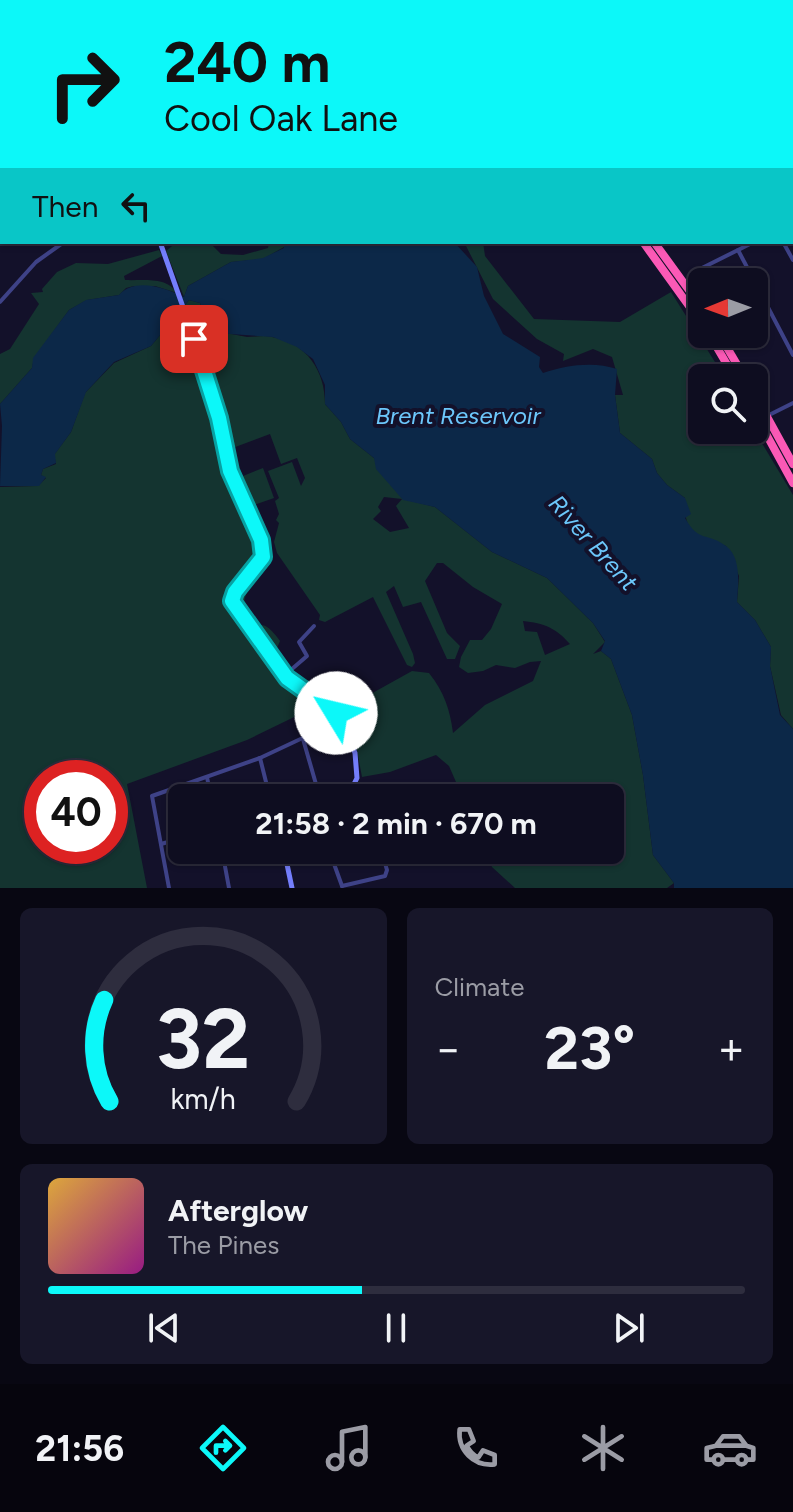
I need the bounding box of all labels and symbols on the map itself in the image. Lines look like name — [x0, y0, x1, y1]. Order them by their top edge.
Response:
north arrow — [688, 268, 768, 348]
pin — [160, 305, 228, 373]
water label: Brent Reservoir — [375, 401, 541, 430]
water label: River Brent — [543, 489, 644, 597]
position arrow — [294, 671, 378, 755]
speed limit sign: 40 — [24, 760, 128, 864]

